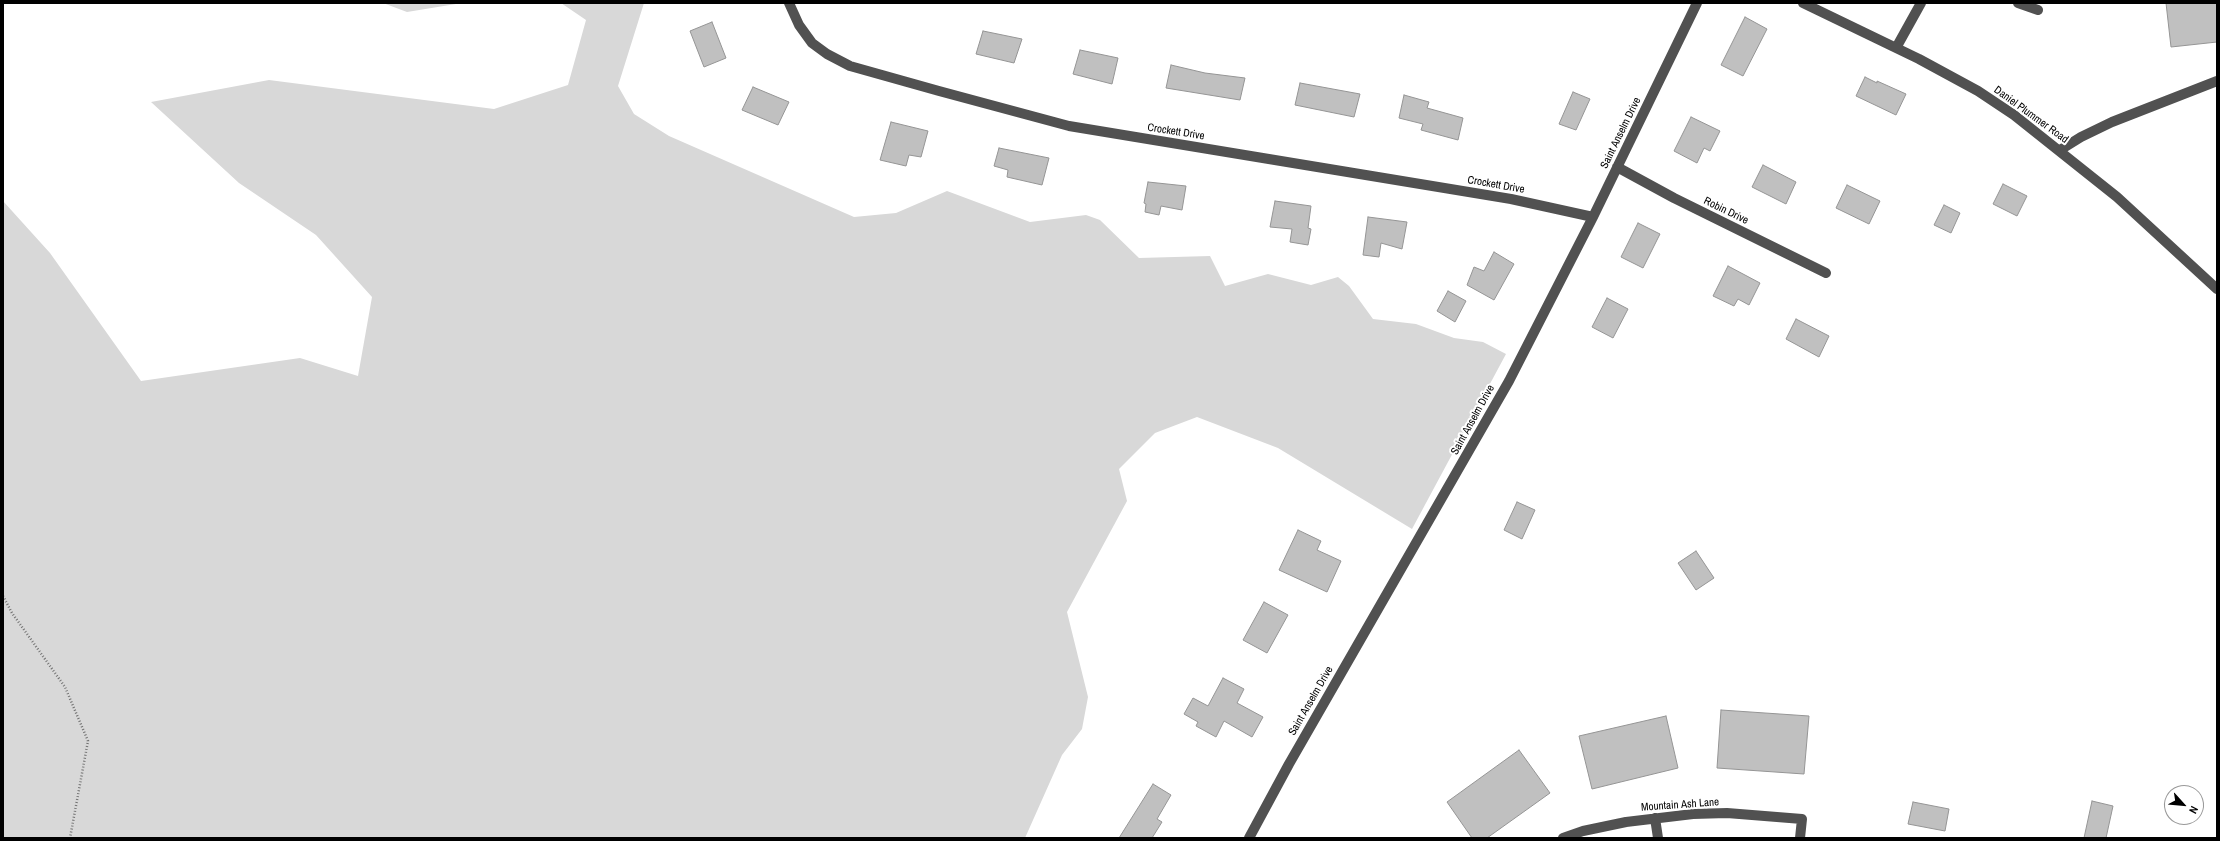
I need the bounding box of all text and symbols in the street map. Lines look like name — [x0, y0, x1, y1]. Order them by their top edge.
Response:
street label: Daniel Plummer Road — [1991, 84, 2071, 146]
street label: Saint Anselm Drive — [1598, 95, 1644, 171]
street label: Crockett Drive — [1147, 121, 1205, 143]
street label: Crockett Drive — [1466, 173, 1526, 197]
street label: Robin Drive — [1701, 195, 1751, 227]
street label: Saint Anselm Drive — [1448, 383, 1498, 457]
street label: Saint Anselm Drive — [1286, 664, 1336, 738]
north arrow — [2164, 785, 2204, 825]
street label: Mountain Ash Lane — [1641, 796, 1719, 814]
text: N — [2186, 804, 2202, 816]

